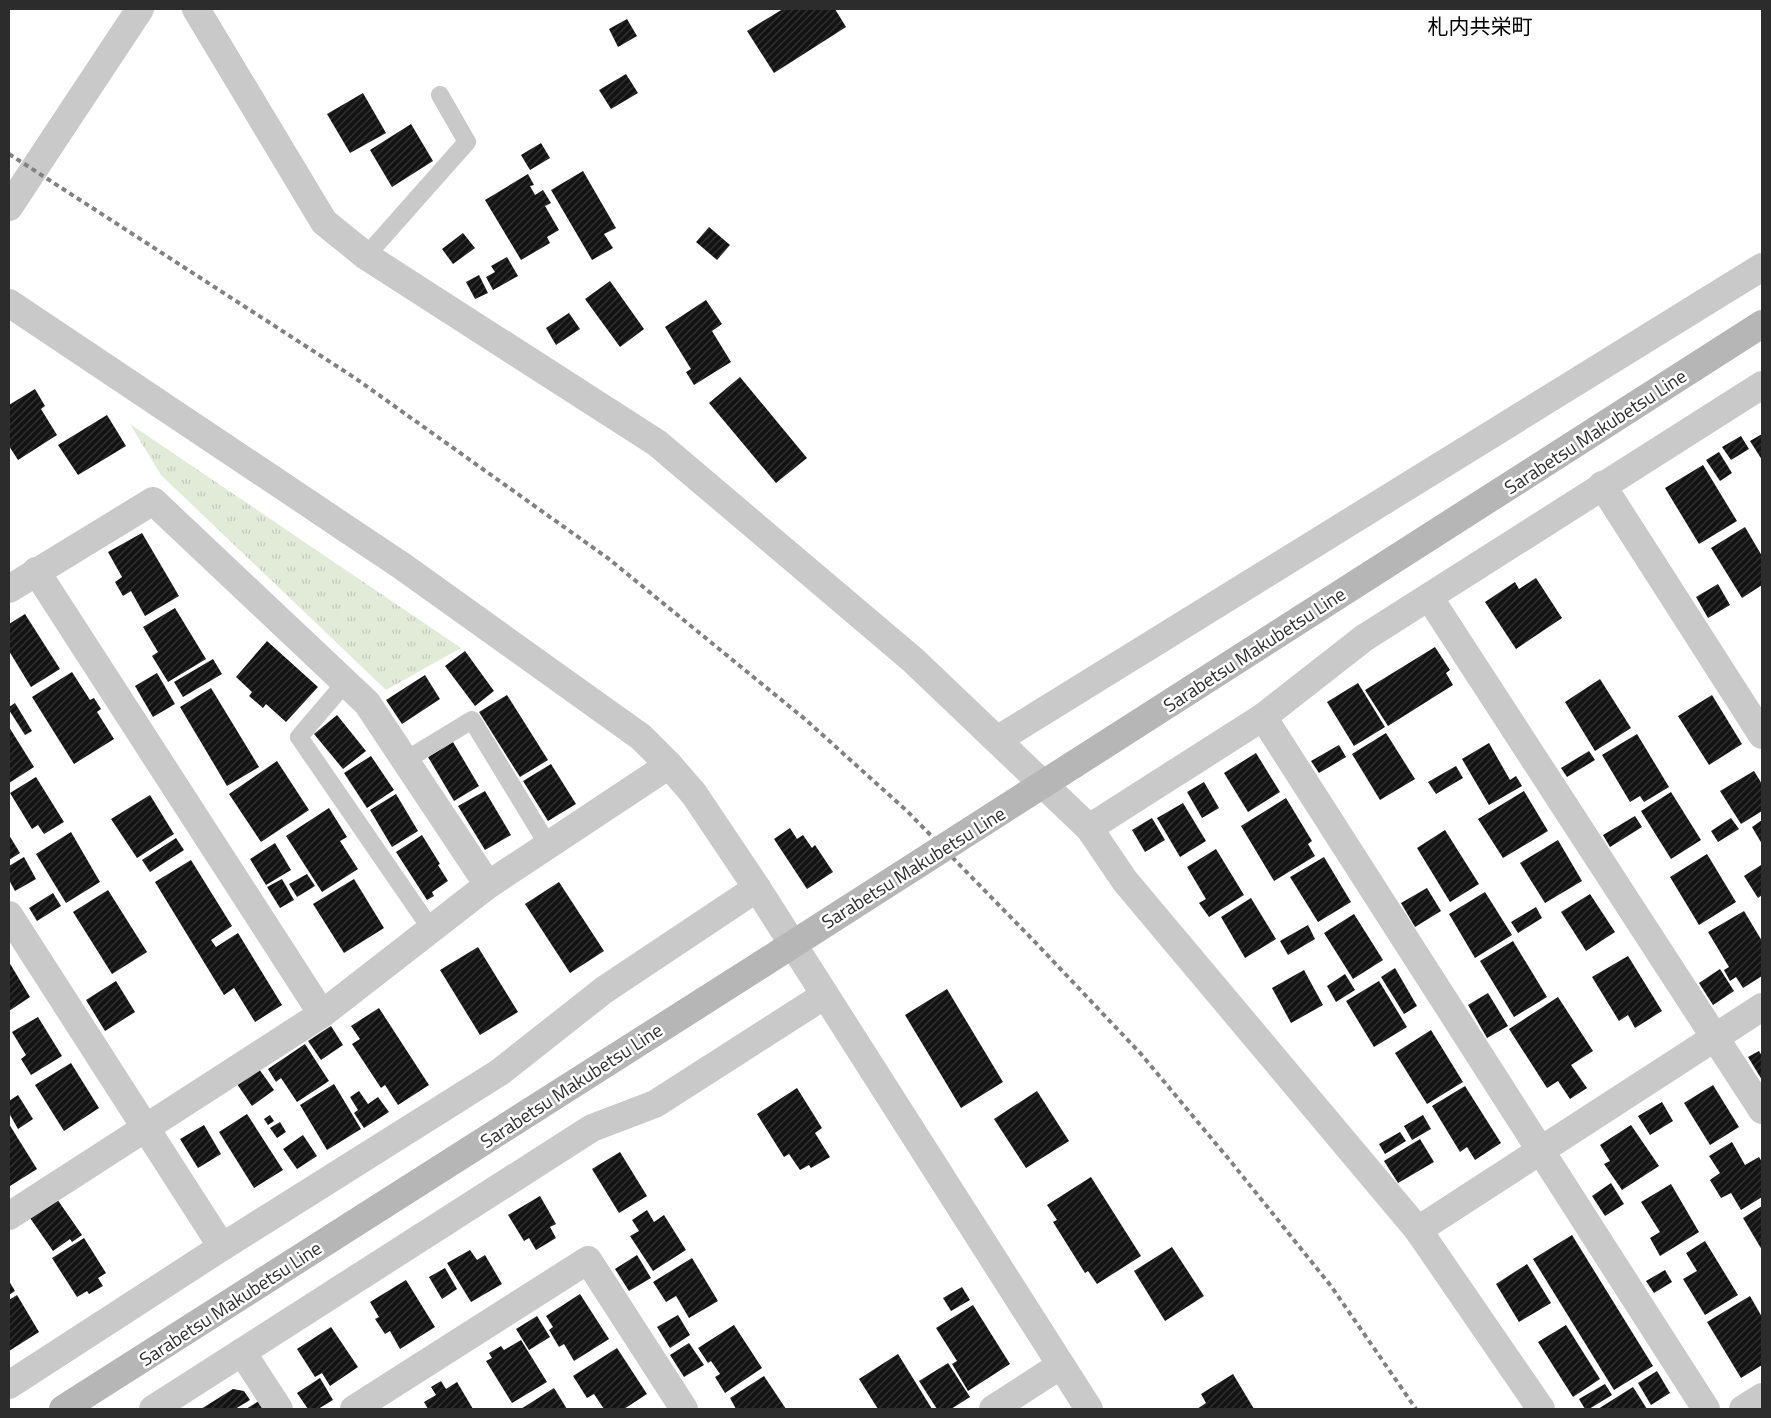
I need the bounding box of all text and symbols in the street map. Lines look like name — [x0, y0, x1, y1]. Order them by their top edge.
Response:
district label: 札内共栄町 — [1428, 10, 1533, 42]
street label: Sarabetsu Makubetsu Line — [1498, 361, 1692, 501]
street label: Sarabetsu Makubetsu Line — [1157, 579, 1351, 719]
street label: Sarabetsu Makubetsu Line — [815, 798, 1011, 936]
street label: Sarabetsu Makubetsu Line — [474, 1015, 668, 1155]
street label: Sarabetsu Makubetsu Line — [133, 1233, 327, 1373]

